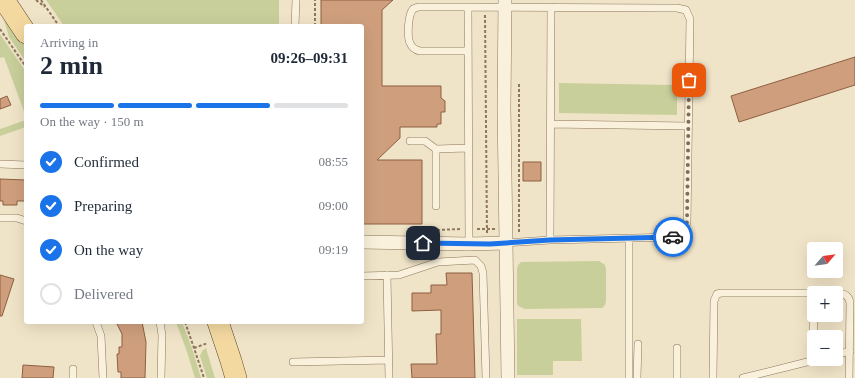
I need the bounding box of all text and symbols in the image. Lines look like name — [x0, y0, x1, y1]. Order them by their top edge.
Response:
text: Arriving in — [40, 35, 98, 50]
text: 09:26–09:31 — [271, 50, 348, 66]
text: 2 min — [40, 51, 103, 80]
pin — [672, 63, 706, 97]
icon: bag — [678, 69, 700, 91]
text: On the way · 150 m — [40, 114, 144, 129]
icon: check — [40, 151, 62, 173]
text: Confirmed — [74, 154, 139, 170]
text: 08:55 — [318, 154, 348, 169]
icon: check — [40, 195, 62, 217]
text: Preparing — [74, 198, 132, 214]
text: 09:00 — [318, 198, 348, 213]
courier — [653, 217, 693, 257]
pin — [406, 226, 440, 260]
icon: car — [662, 226, 684, 248]
icon: home — [412, 232, 434, 254]
icon: check — [40, 239, 62, 261]
text: On the way — [74, 242, 143, 258]
text: 09:19 — [318, 242, 348, 257]
north arrow — [807, 242, 843, 278]
map controls — [807, 242, 843, 366]
text: Delivered — [74, 286, 133, 302]
button: + — [807, 286, 843, 322]
button: − — [807, 330, 843, 366]

